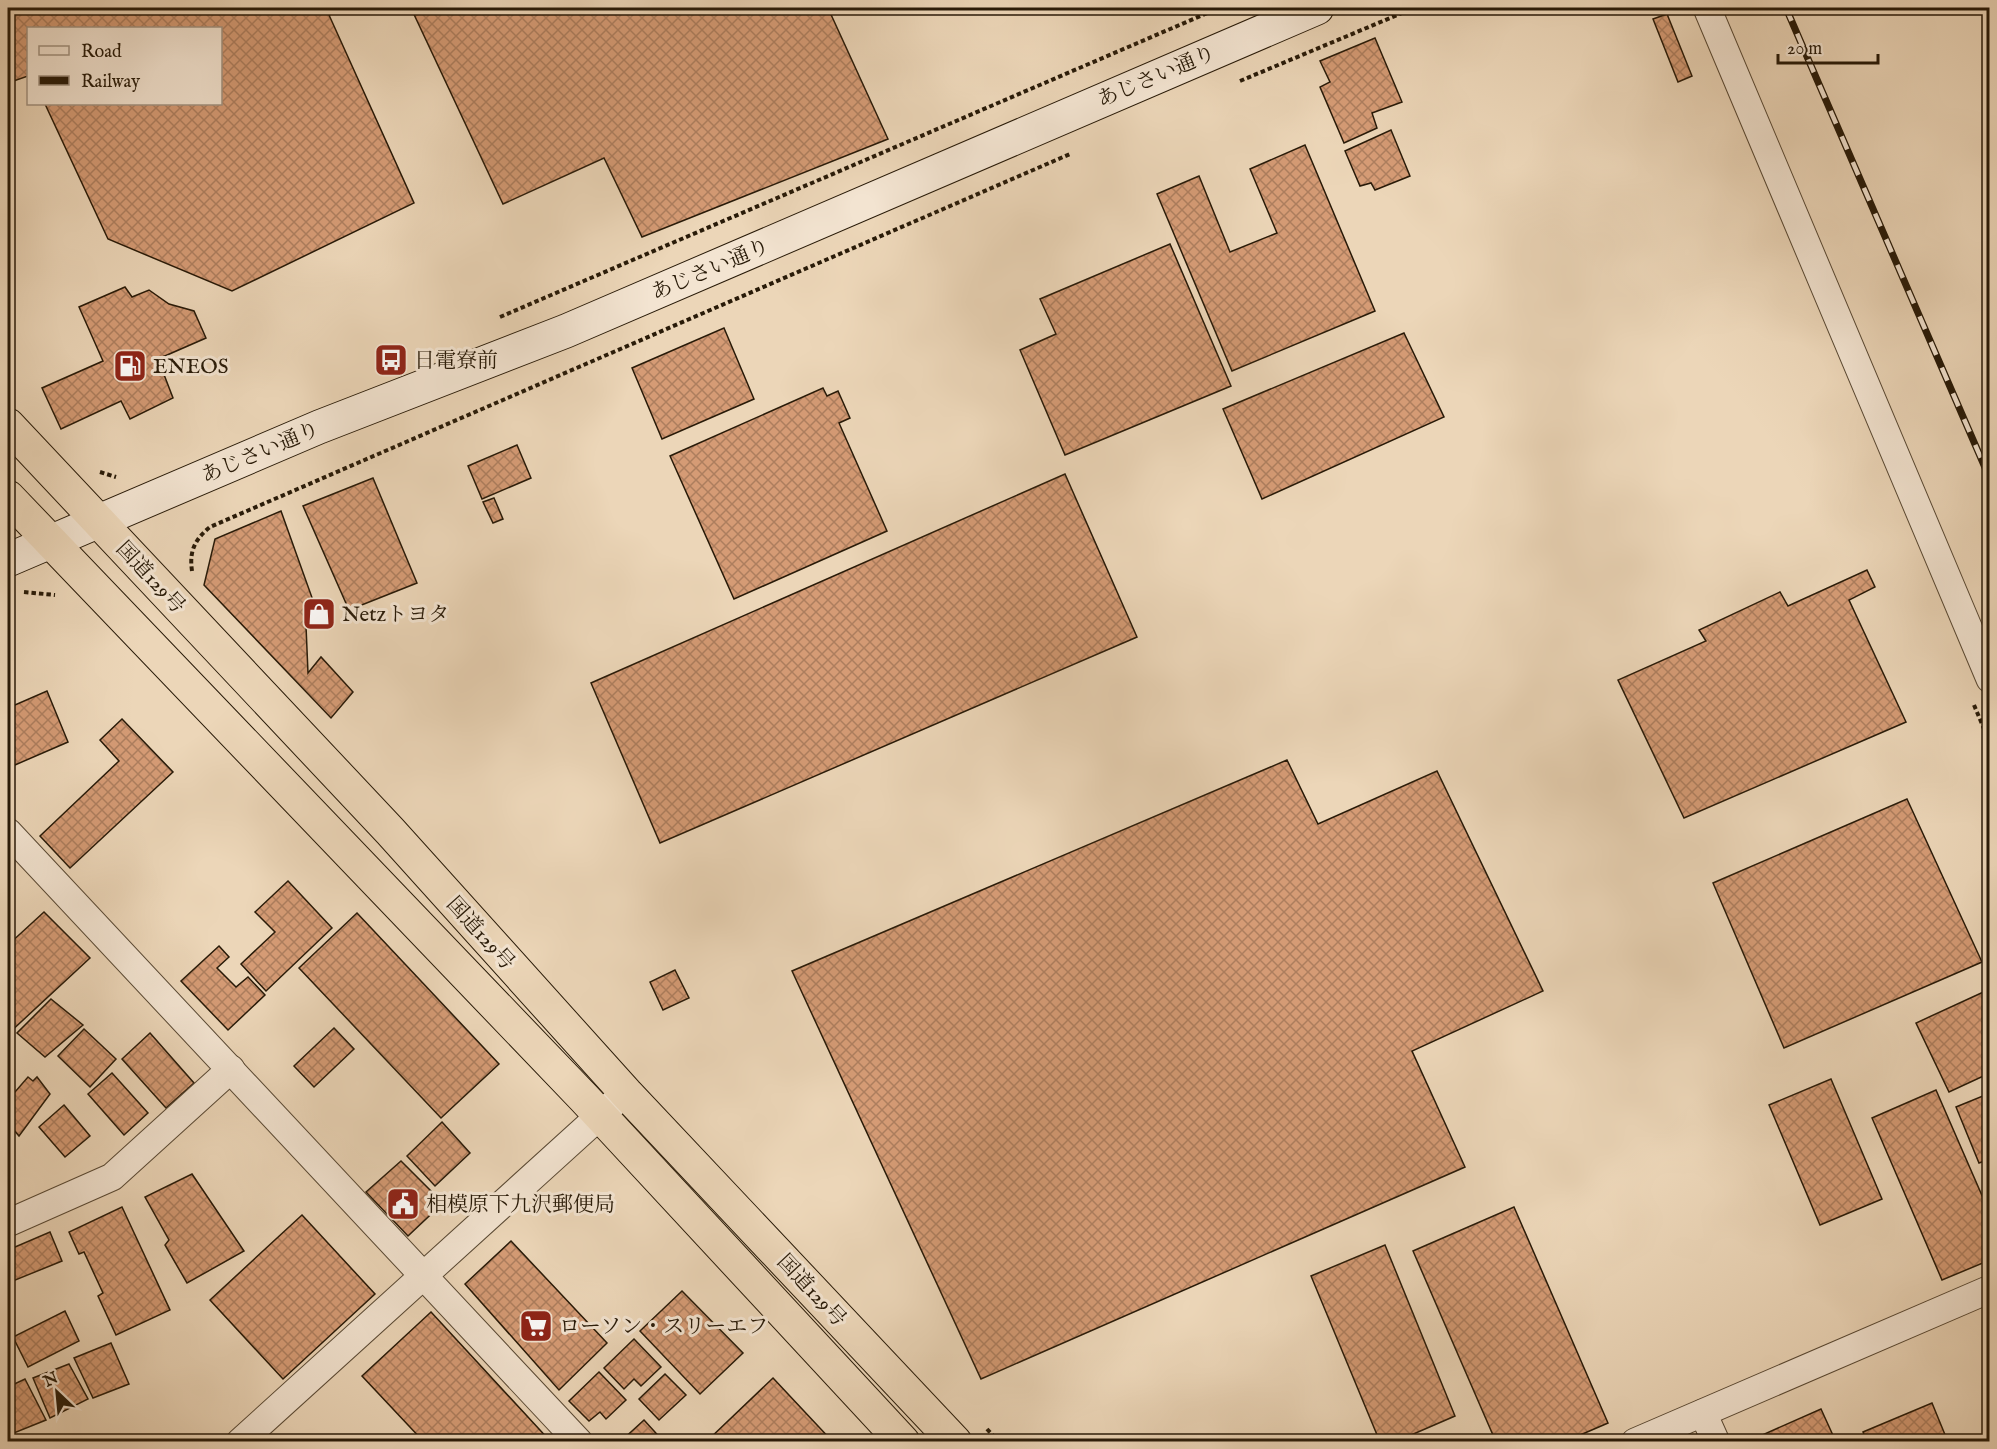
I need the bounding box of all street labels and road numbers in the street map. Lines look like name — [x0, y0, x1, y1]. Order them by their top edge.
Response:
street label: あじさい通り — [1093, 40, 1220, 114]
street label: あじさい通り — [647, 233, 774, 307]
street label: あじさい通り — [197, 416, 324, 490]
street label: 国道129号 — [109, 536, 190, 620]
street label: 国道129号 — [440, 892, 520, 976]
street label: 国道129号 — [770, 1249, 851, 1333]

